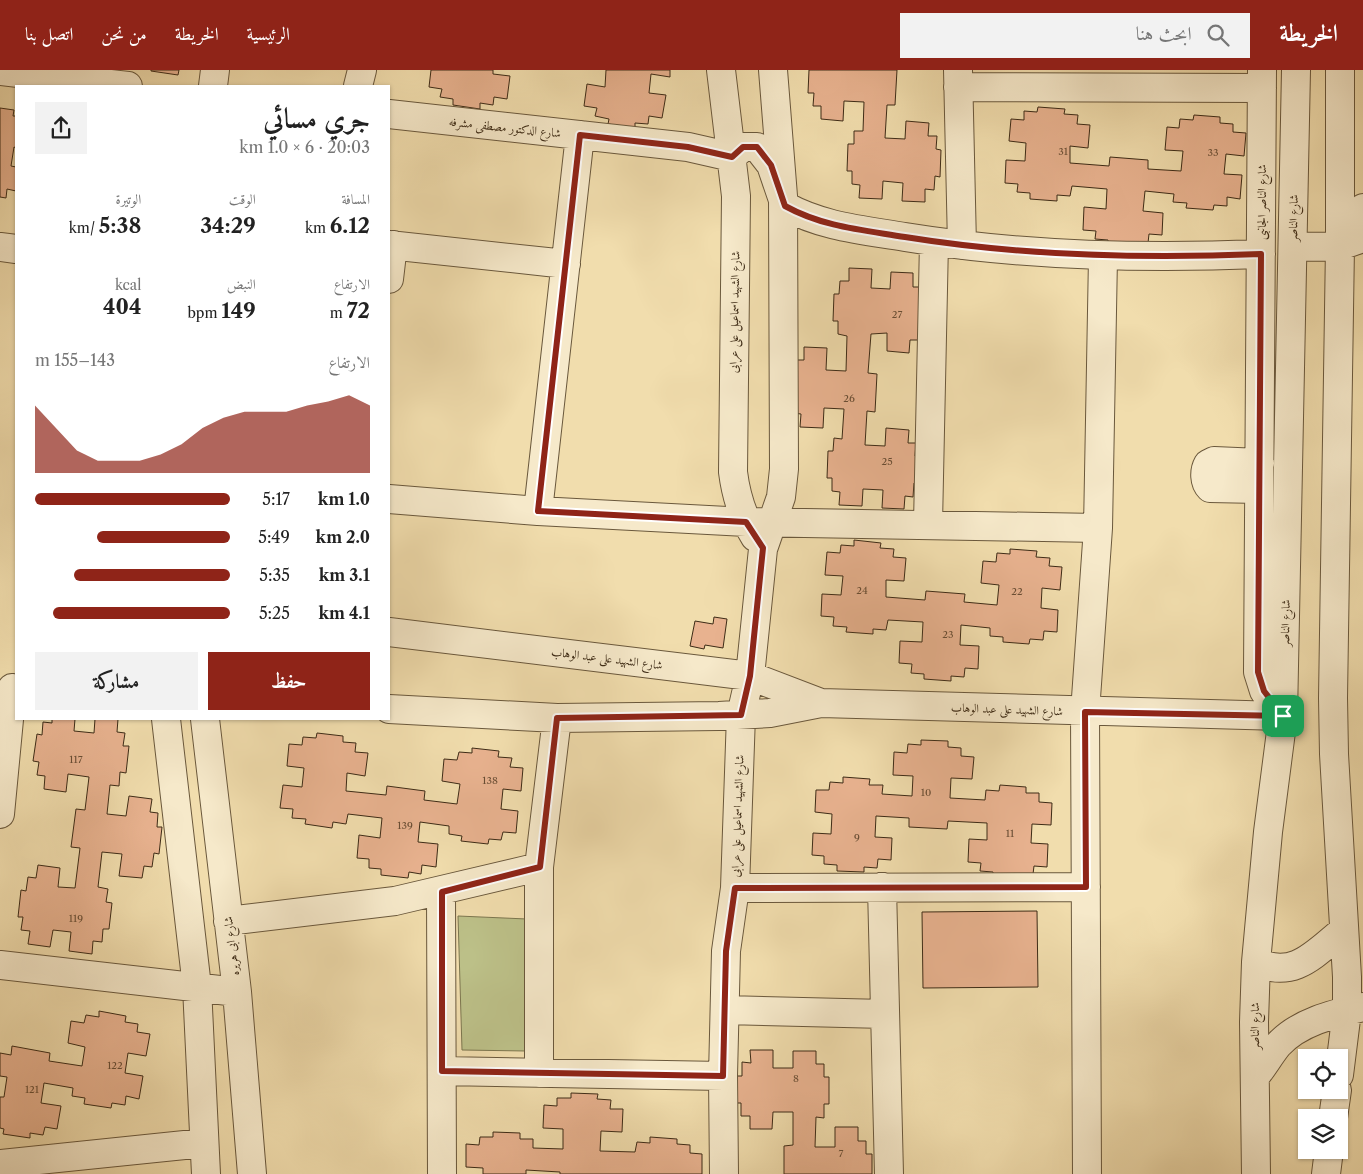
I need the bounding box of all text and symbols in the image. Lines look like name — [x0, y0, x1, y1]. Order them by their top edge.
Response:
search box — [900, 13, 1250, 58]
text: الخريطة — [1280, 18, 1338, 47]
icon: search — [1204, 21, 1232, 49]
text: ابحث هنا — [1136, 22, 1192, 45]
text: اتصل بنا — [25, 23, 73, 45]
text: من نحن — [101, 23, 147, 45]
text: الخريطة — [175, 23, 219, 45]
text: الرئيسية — [247, 23, 290, 45]
text: جري مسائي — [263, 101, 370, 135]
button: share — [35, 102, 87, 154]
street label: شارع الدكتور مصطفى مشرفه — [448, 114, 562, 144]
text: 20:03 · 6 × 1.0 km — [239, 137, 370, 157]
house number: 31 — [1058, 145, 1069, 158]
house number: 33 — [1207, 146, 1219, 159]
street label: شارع الناصر الجانبى — [1254, 164, 1273, 240]
text: الوتيرة — [116, 190, 141, 208]
text: الوقت — [229, 190, 256, 208]
text: المسافة — [341, 190, 370, 208]
street label: شارع الناصر — [1285, 194, 1305, 244]
text: 5:38 — [99, 213, 141, 238]
text: 34:29 — [200, 213, 256, 238]
text: 6.12 — [330, 213, 370, 238]
text: /km — [69, 219, 99, 237]
text: km — [305, 219, 330, 237]
street label: شارع الشهيد اسماعيل على عرابى — [725, 250, 747, 373]
text: النبض — [227, 275, 256, 293]
text: الارتفاع — [334, 275, 370, 293]
text: kcal — [115, 276, 141, 294]
text: 404 — [103, 294, 141, 319]
text: 149 — [221, 298, 256, 323]
text: 72 — [347, 298, 370, 323]
text: bpm — [187, 304, 221, 322]
text: m — [330, 304, 347, 322]
house number: 27 — [892, 308, 902, 321]
text: 143–155 m — [35, 350, 115, 370]
text: الارتفاع — [328, 352, 370, 372]
house number: 26 — [843, 392, 855, 405]
house number: 25 — [881, 455, 893, 468]
text: 5:17 — [262, 489, 290, 509]
text: 1.0 km — [318, 489, 370, 509]
text: 5:49 — [258, 527, 290, 547]
text: 2.0 km — [316, 527, 370, 547]
text: 5:35 — [259, 565, 290, 585]
text: 3.1 km — [319, 565, 370, 585]
house number: 24 — [856, 584, 868, 597]
house number: 22 — [1011, 585, 1023, 598]
street label: شارع الناصر — [1277, 599, 1297, 649]
text: 5:25 — [259, 603, 290, 623]
text: 4.1 km — [318, 603, 370, 623]
house number: 23 — [942, 628, 954, 641]
street label: شارع الشهيد على عبد الوهاب — [550, 644, 664, 676]
button: مشاركة — [35, 652, 198, 710]
button: حفظ — [208, 652, 370, 710]
pin — [1262, 695, 1304, 737]
street label: شارع الشهيد على عبد الوهاب — [951, 700, 1063, 722]
icon: arrive — [1269, 702, 1297, 730]
house number: 117 — [69, 753, 83, 766]
street label: شارع الشهيد اسماعيل على عرابى — [727, 754, 751, 878]
house number: 138 — [482, 774, 498, 787]
house number: 10 — [921, 786, 931, 799]
house number: 139 — [397, 819, 413, 832]
house number: 11 — [1006, 827, 1015, 840]
house number: 9 — [854, 831, 860, 844]
house number: 119 — [69, 912, 83, 925]
street label: شارع ابى هريره — [220, 915, 246, 976]
street label: شارع الناصر — [1247, 1002, 1266, 1052]
map controls — [1298, 1049, 1348, 1159]
button: locate — [1298, 1049, 1348, 1099]
house number: 122 — [107, 1059, 123, 1072]
house number: 8 — [793, 1072, 799, 1085]
house number: 121 — [25, 1083, 40, 1096]
button: layers — [1298, 1109, 1348, 1159]
house number: 7 — [839, 1147, 844, 1160]

